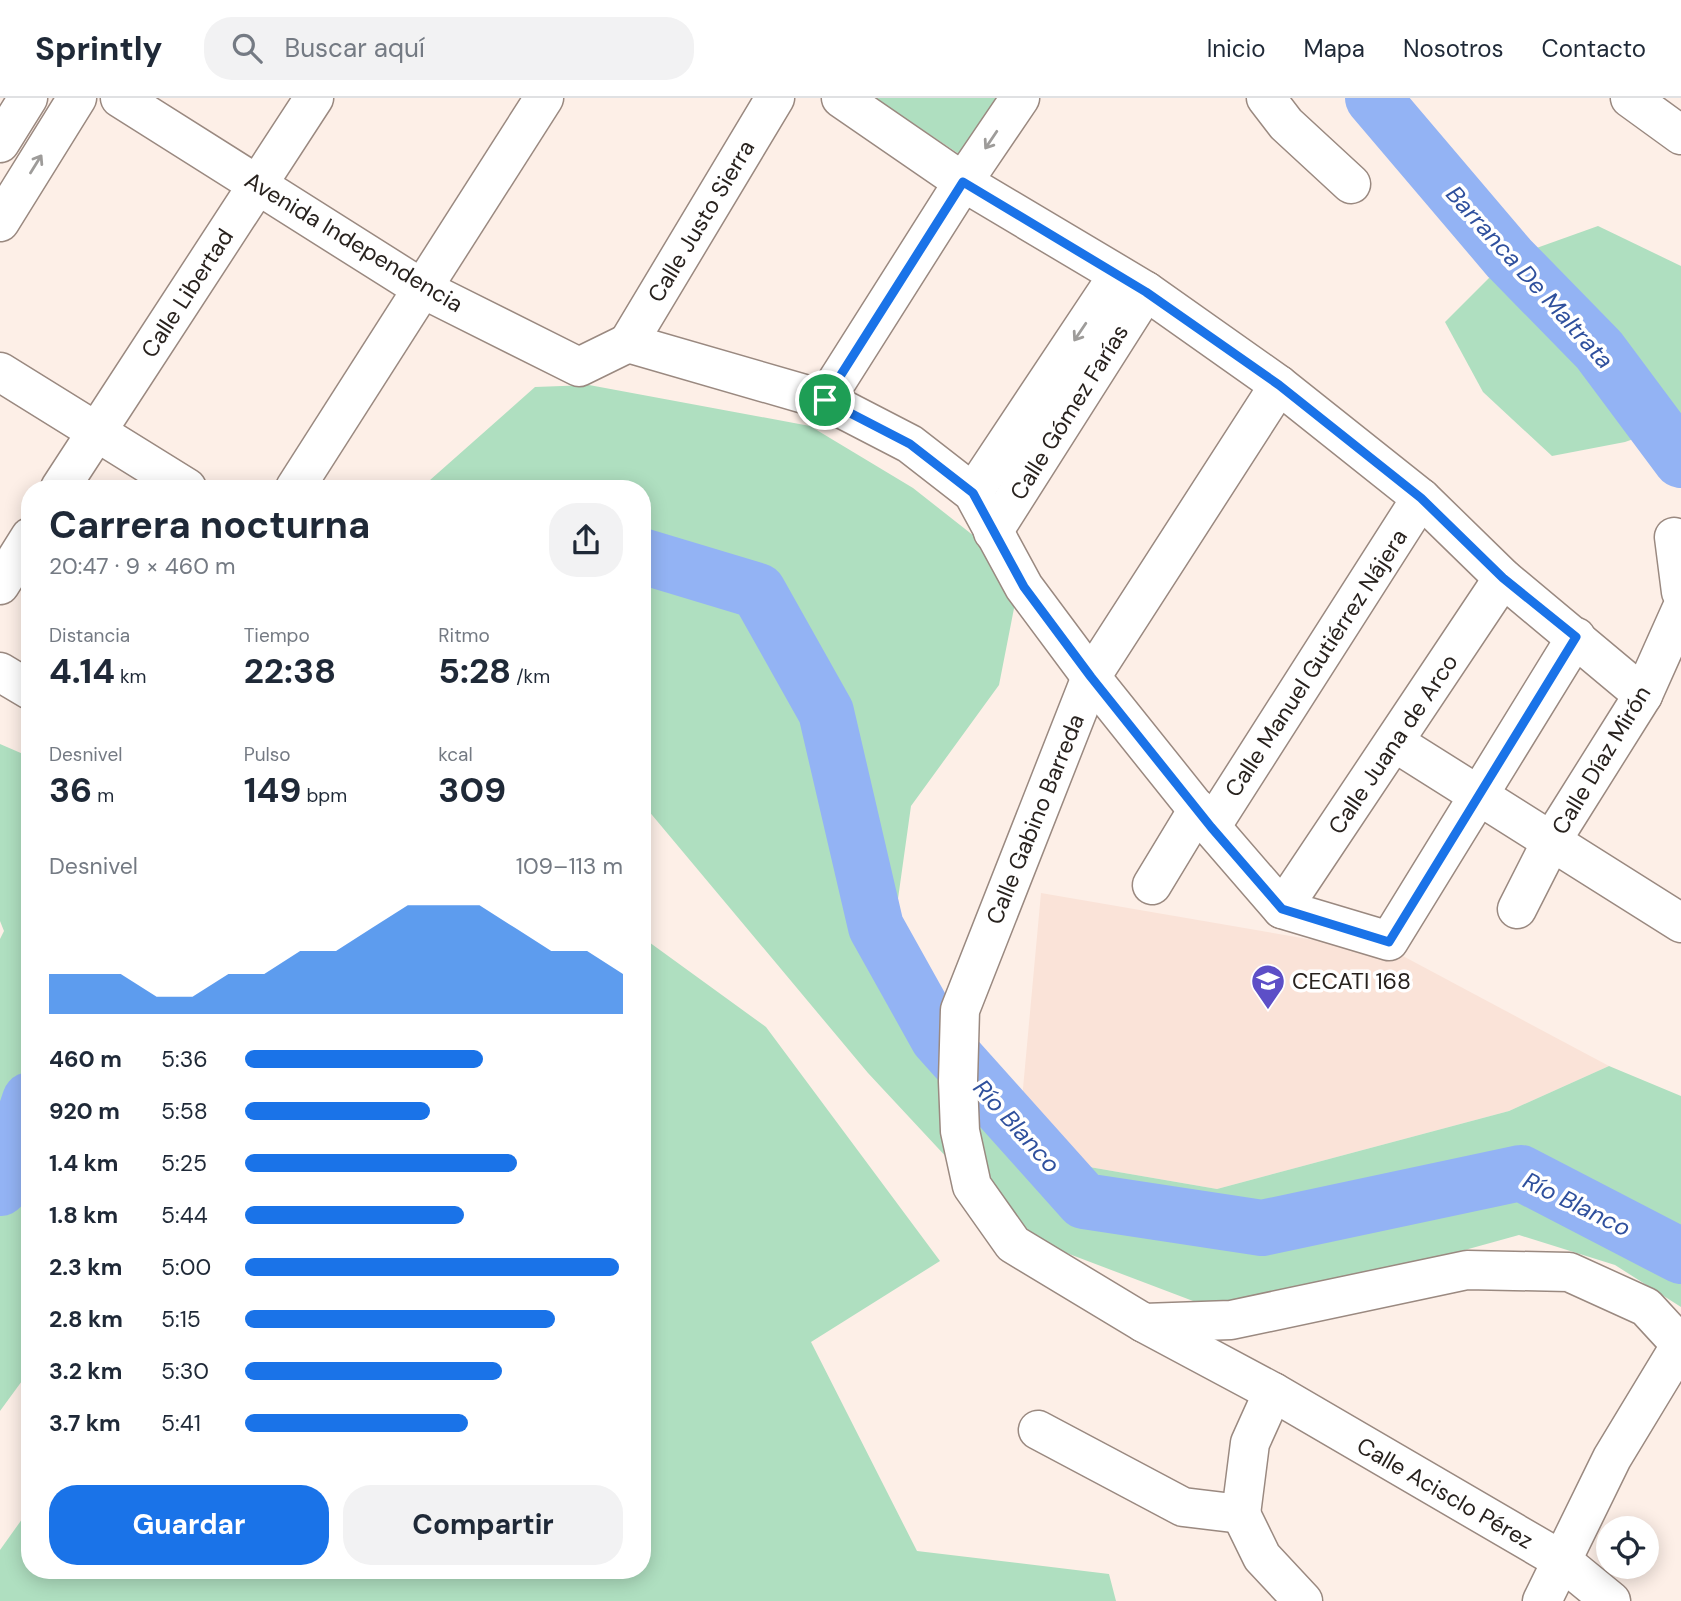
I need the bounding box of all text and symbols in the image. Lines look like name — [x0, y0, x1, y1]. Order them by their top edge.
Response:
search box — [204, 17, 694, 80]
text: Sprintly — [35, 27, 162, 70]
icon: search — [228, 29, 266, 67]
text: Buscar aquí — [284, 31, 425, 65]
text: Inicio — [1207, 33, 1266, 64]
text: Mapa — [1304, 33, 1365, 64]
text: Nosotros — [1403, 33, 1504, 64]
text: Contacto — [1542, 33, 1646, 64]
one-way arrow — [984, 130, 998, 149]
street label: Calle Justo Sierra — [641, 134, 761, 308]
one-way arrow — [30, 155, 44, 175]
street label: Avenida Independencia — [240, 165, 468, 319]
water label: Barranca De Maltrata — [1439, 179, 1621, 375]
street label: Calle Libertad — [134, 223, 240, 363]
street label: Calle Gómez Farías — [1003, 319, 1135, 505]
one-way arrow — [1073, 322, 1087, 342]
pin — [795, 370, 855, 430]
icon: arrive — [806, 381, 844, 419]
text: Carrera nocturna — [49, 500, 370, 550]
button: share — [549, 503, 623, 577]
street label: Calle Manuel Gutiérrez Nájera — [1218, 523, 1414, 803]
text: 20:47 · 9 × 460 m — [49, 551, 236, 581]
text: Distancia — [49, 623, 130, 648]
text: Tiempo — [244, 623, 310, 648]
text: Ritmo — [438, 623, 490, 648]
text: 4.14 — [49, 648, 115, 694]
text: 22:38 — [244, 648, 336, 694]
text: 5:28 — [438, 648, 511, 694]
street label: Calle Juana de Arco — [1322, 648, 1464, 840]
text: km — [115, 664, 146, 689]
text: /km — [511, 664, 550, 689]
street label: Calle Díaz Mirón — [1545, 680, 1657, 840]
street label: Calle Gabino Barreda — [979, 709, 1091, 929]
text: Desnivel — [49, 742, 122, 767]
text: Pulso — [244, 742, 291, 767]
text: kcal — [438, 742, 473, 767]
text: 36 — [49, 767, 92, 813]
text: 149 — [244, 767, 301, 813]
text: 309 — [438, 767, 506, 813]
text: m — [92, 783, 114, 808]
text: bpm — [301, 783, 347, 808]
text: Desnivel — [49, 851, 138, 881]
text: 109–113 m — [516, 851, 623, 881]
school or university icon: CECATI 168 — [1249, 962, 1287, 1011]
place label: CECATI 168 — [1292, 966, 1411, 996]
text: 460 m — [49, 1044, 122, 1074]
text: 5:36 — [161, 1044, 208, 1074]
water label: Río Blanco — [967, 1073, 1067, 1179]
text: 920 m — [49, 1096, 120, 1126]
text: 5:58 — [161, 1096, 208, 1126]
text: 1.4 km — [49, 1148, 118, 1178]
text: 5:25 — [161, 1148, 207, 1178]
water label: Río Blanco — [1518, 1165, 1636, 1243]
text: 1.8 km — [49, 1200, 118, 1230]
text: 5:44 — [161, 1200, 208, 1230]
text: 2.3 km — [49, 1252, 122, 1282]
text: 5:00 — [161, 1252, 211, 1282]
text: 2.8 km — [49, 1304, 123, 1334]
text: 5:15 — [161, 1304, 201, 1334]
text: 3.2 km — [49, 1356, 122, 1386]
text: 5:30 — [161, 1356, 209, 1386]
text: 3.7 km — [49, 1408, 121, 1438]
text: 5:41 — [161, 1408, 201, 1438]
street label: Calle Acisclo Pérez — [1351, 1430, 1539, 1556]
button: Guardar — [49, 1485, 329, 1565]
button: Compartir — [343, 1485, 623, 1565]
map controls — [1596, 1516, 1659, 1579]
button: locate — [1596, 1516, 1659, 1579]

